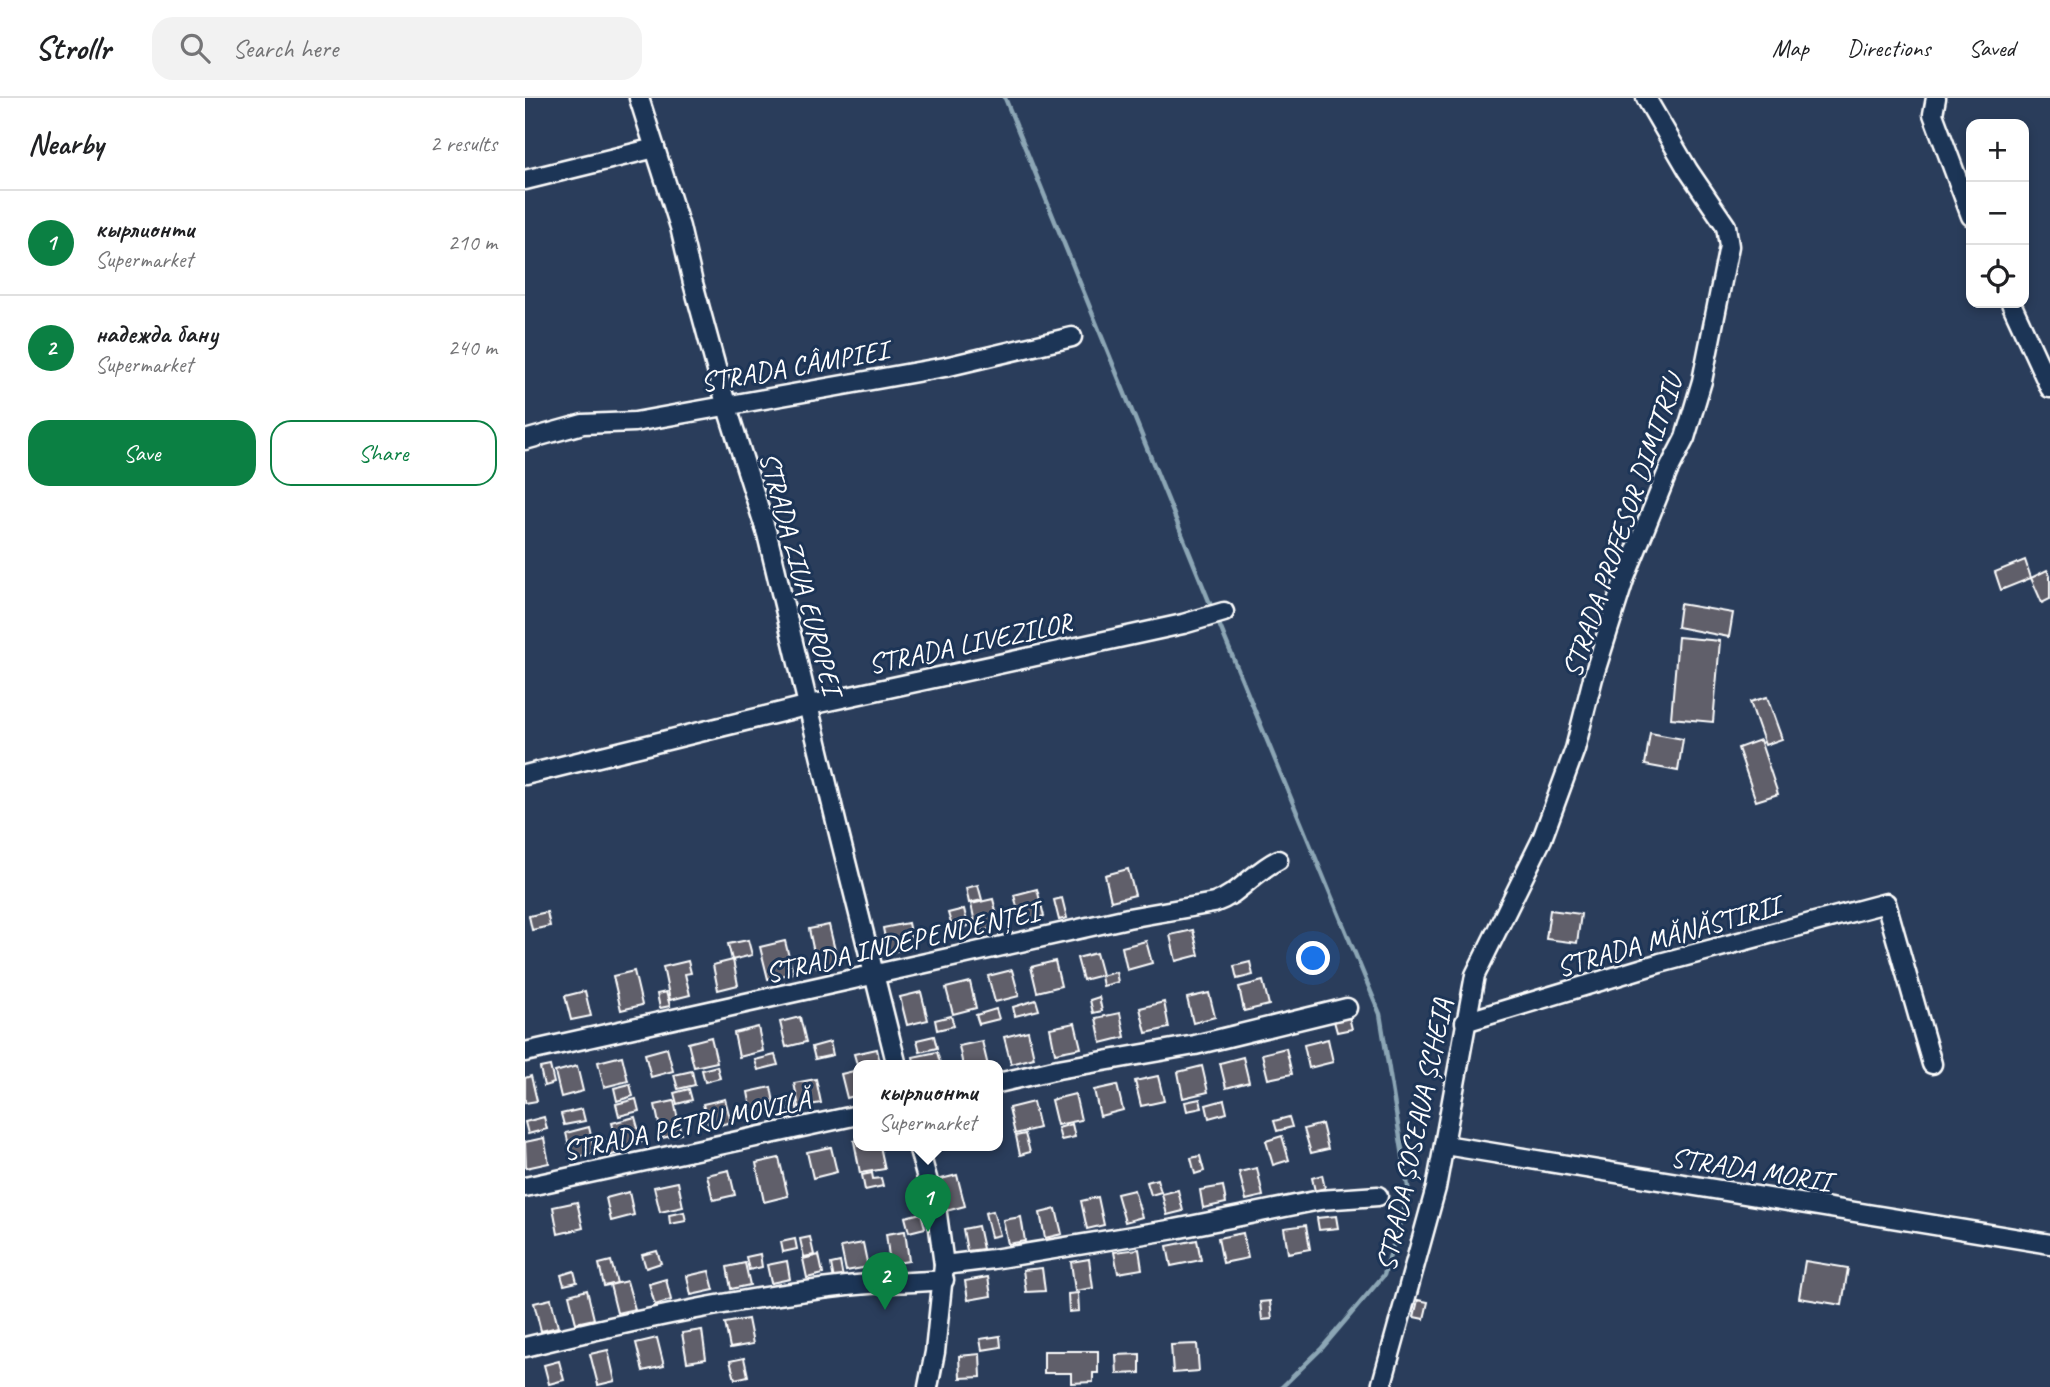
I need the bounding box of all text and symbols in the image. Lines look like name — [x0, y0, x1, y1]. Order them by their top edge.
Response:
search box — [152, 17, 642, 80]
text: Strollr — [35, 27, 110, 69]
icon: search — [176, 29, 214, 67]
text: Search here — [232, 32, 338, 65]
text: Map — [1772, 33, 1809, 63]
text: Directions — [1847, 33, 1930, 63]
text: Saved — [1968, 33, 2015, 63]
map controls — [1966, 119, 2029, 308]
button: + — [1966, 119, 2029, 182]
text: Nearby — [28, 125, 104, 163]
text: 2 results — [430, 129, 497, 158]
button: − — [1966, 182, 2029, 245]
text: кырлионти — [95, 212, 194, 245]
text: 1 — [46, 228, 56, 257]
text: 210 m — [448, 228, 497, 257]
text: Supermarket — [95, 245, 193, 274]
button: locate — [1966, 245, 2029, 308]
text: надежда бану — [95, 317, 218, 350]
street label: STRADA CÂMPIEI — [698, 331, 896, 400]
text: 2 — [46, 333, 56, 362]
text: 240 m — [448, 333, 497, 362]
text: Supermarket — [95, 350, 193, 379]
street label: STRADA PROFESOR DIMITRIU — [1554, 366, 1692, 682]
button: Save — [28, 420, 256, 486]
button: Share — [270, 420, 497, 486]
street label: STRADA ZIUA EUROPEI — [752, 448, 852, 703]
street label: STRADA LIVEZILOR — [865, 604, 1077, 682]
street label: STRADA MĂNĂSTIRII — [1552, 886, 1789, 985]
street label: STRADA INDEPENDENȚEI — [762, 892, 1048, 991]
your location — [1296, 941, 1330, 975]
street label: STRADA ȘOSEAUA ȘCHEIA — [1368, 995, 1460, 1274]
popup — [853, 1060, 1003, 1151]
text: кырлионти — [878, 1075, 978, 1108]
street label: STRADA PETRU MOVILĂ — [559, 1081, 818, 1168]
text: Supermarket — [878, 1108, 976, 1137]
street label: STRADA MORII — [1668, 1139, 1839, 1200]
pin: 1 — [905, 1174, 951, 1232]
pin: 2 — [862, 1252, 908, 1310]

